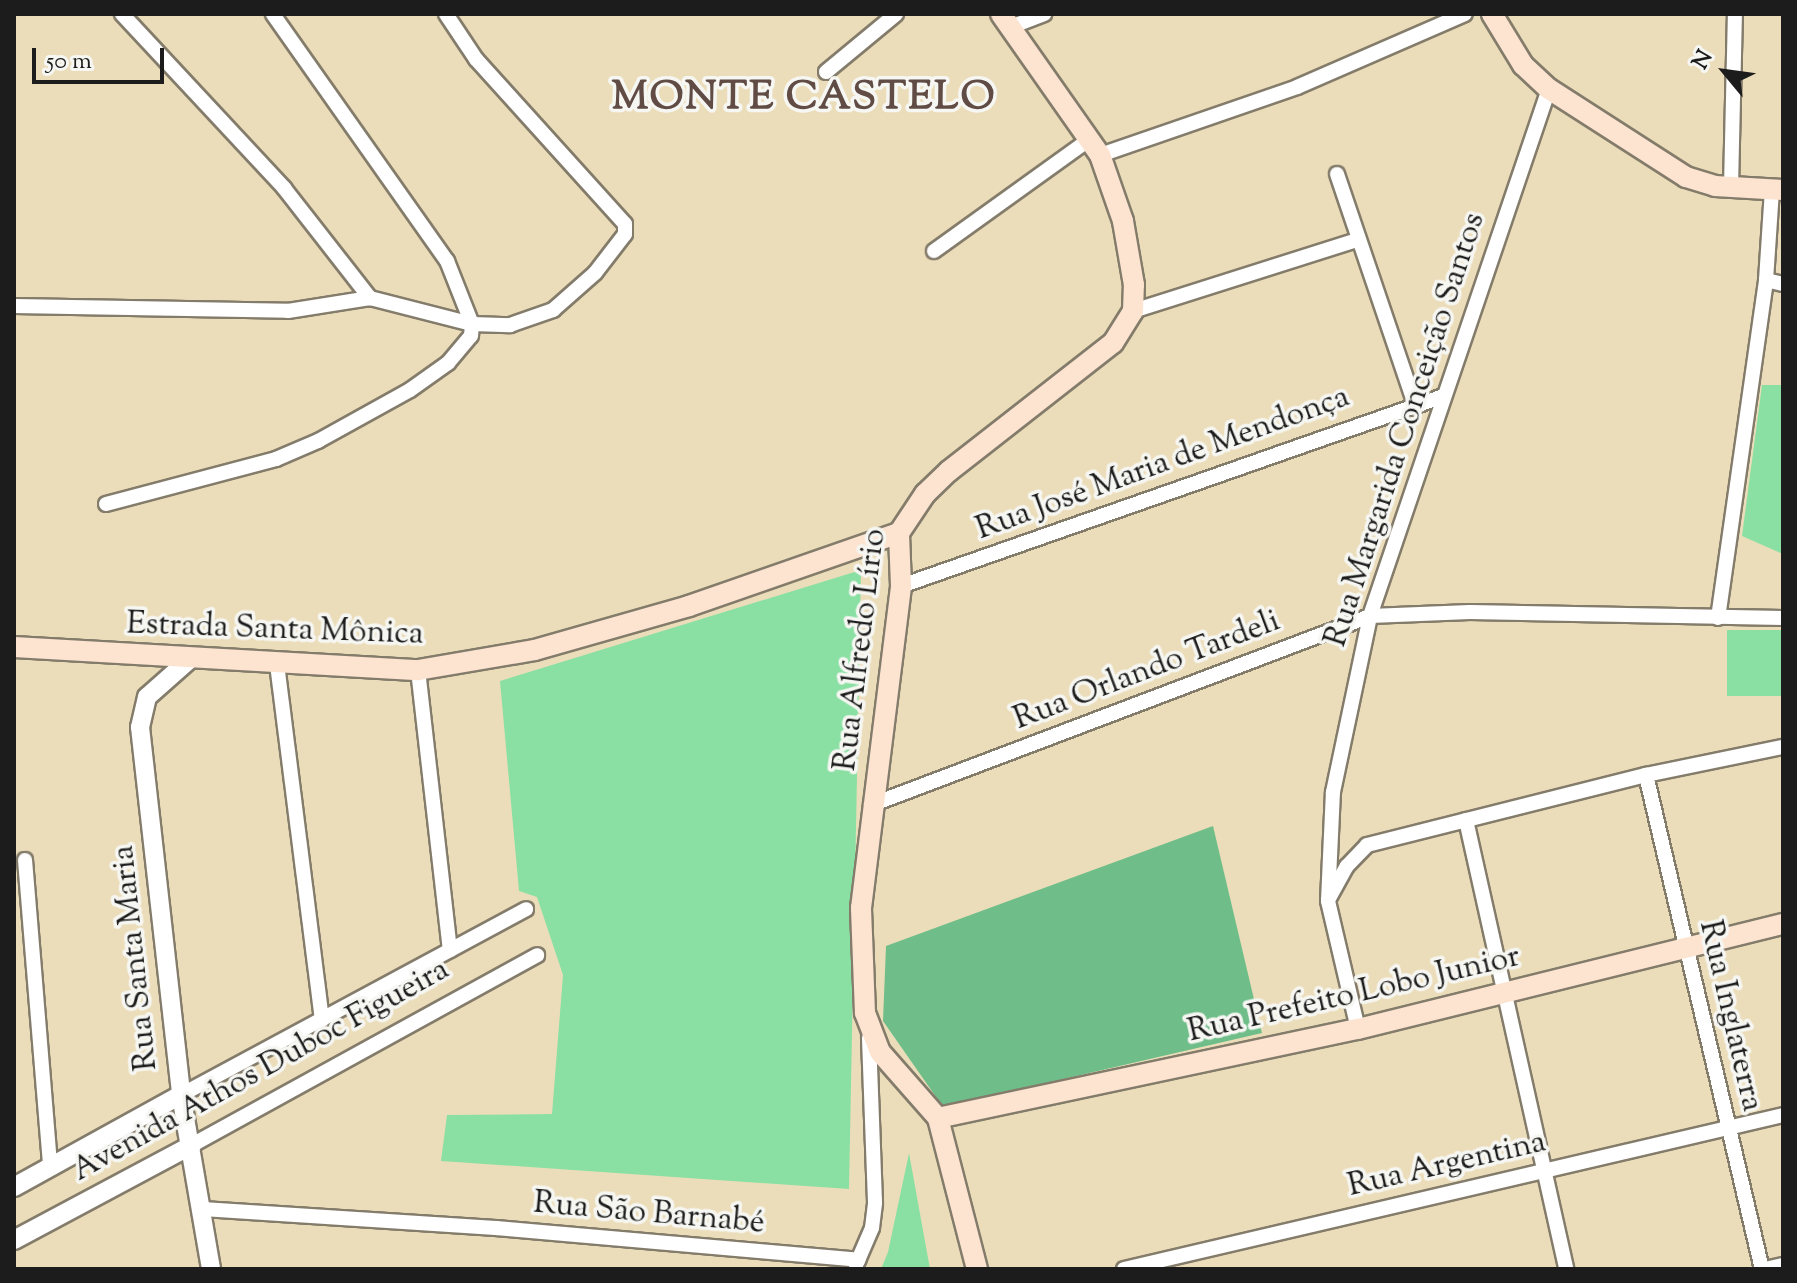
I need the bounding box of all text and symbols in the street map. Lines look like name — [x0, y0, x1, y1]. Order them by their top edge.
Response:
scale bar — [36, 32, 168, 82]
north arrow — [1685, 32, 1765, 112]
text: 50 m — [46, 45, 92, 79]
text: N — [1686, 45, 1722, 76]
district label: MONTE CASTELO — [611, 75, 997, 123]
street label: Rua Margarida Conceição Santos — [1318, 208, 1494, 652]
street label: Rua José Maria de Mendonça — [971, 378, 1355, 550]
street label: Rua Alfredo Lírio — [827, 527, 895, 773]
street label: Rua Orlando Tardeli — [1008, 603, 1286, 739]
street label: Estrada Santa Mônica — [126, 606, 424, 654]
street label: Rua Santa Maria — [105, 843, 167, 1073]
street label: Rua Inglaterra — [1689, 917, 1771, 1115]
street label: Rua Prefeito Lobo Junior — [1184, 938, 1524, 1052]
street label: Avenida Athos Duboc Figueira — [66, 951, 456, 1191]
street label: Rua Argentina — [1344, 1124, 1550, 1206]
street label: Rua São Barnabé — [532, 1185, 766, 1243]

